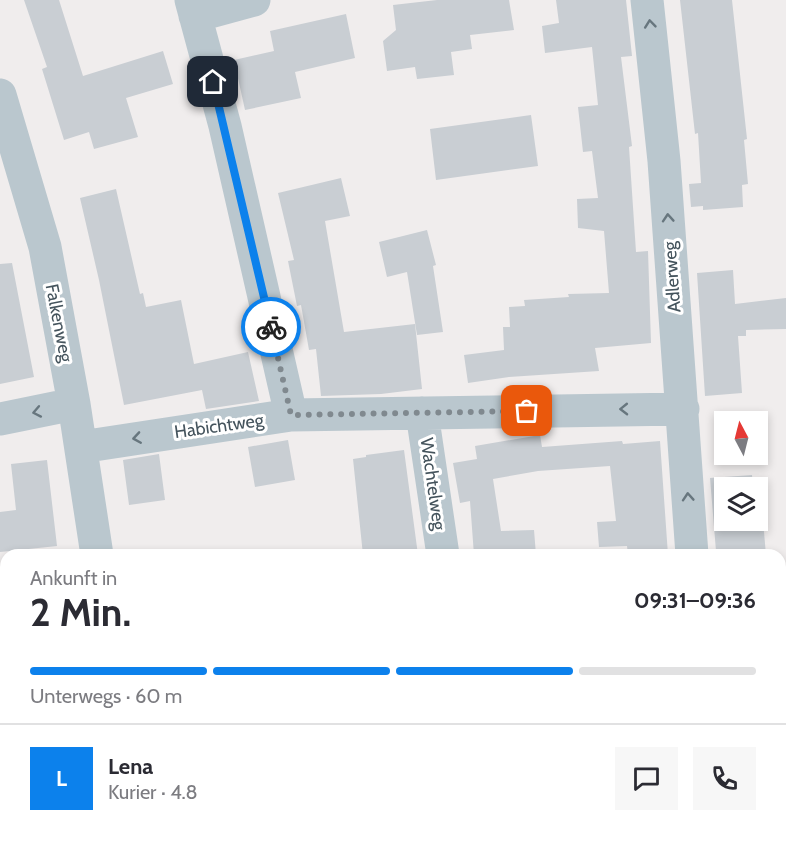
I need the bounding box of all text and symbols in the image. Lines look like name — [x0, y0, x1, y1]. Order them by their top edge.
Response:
one-way arrow — [644, 20, 656, 29]
pin — [187, 56, 238, 107]
icon: home — [196, 65, 229, 98]
one-way arrow — [662, 214, 675, 223]
street label: Adlerweg — [658, 240, 685, 313]
street label: Falkenweg — [41, 282, 78, 365]
courier — [241, 297, 301, 357]
icon: bike — [255, 311, 288, 344]
pin — [501, 385, 552, 436]
icon: bag — [510, 394, 543, 427]
one-way arrow — [620, 403, 629, 416]
one-way arrow — [32, 404, 42, 417]
street label: Habichtweg — [173, 409, 266, 443]
north arrow — [714, 411, 768, 465]
map controls — [714, 411, 768, 531]
one-way arrow — [132, 431, 142, 444]
street label: Wachtelweg — [416, 436, 451, 533]
button: layers — [714, 477, 768, 531]
one-way arrow — [682, 492, 695, 501]
text: Ankunft in — [30, 566, 117, 590]
text: 09:31–09:36 — [634, 587, 756, 614]
text: 2 Min. — [30, 588, 131, 636]
text: Unterwegs · 60 m — [30, 684, 182, 708]
button: chat — [615, 747, 678, 810]
button: phone — [693, 747, 756, 810]
text: Lena — [108, 753, 153, 780]
text: L — [56, 765, 67, 792]
text: Kurier · 4.8 — [108, 780, 198, 804]

